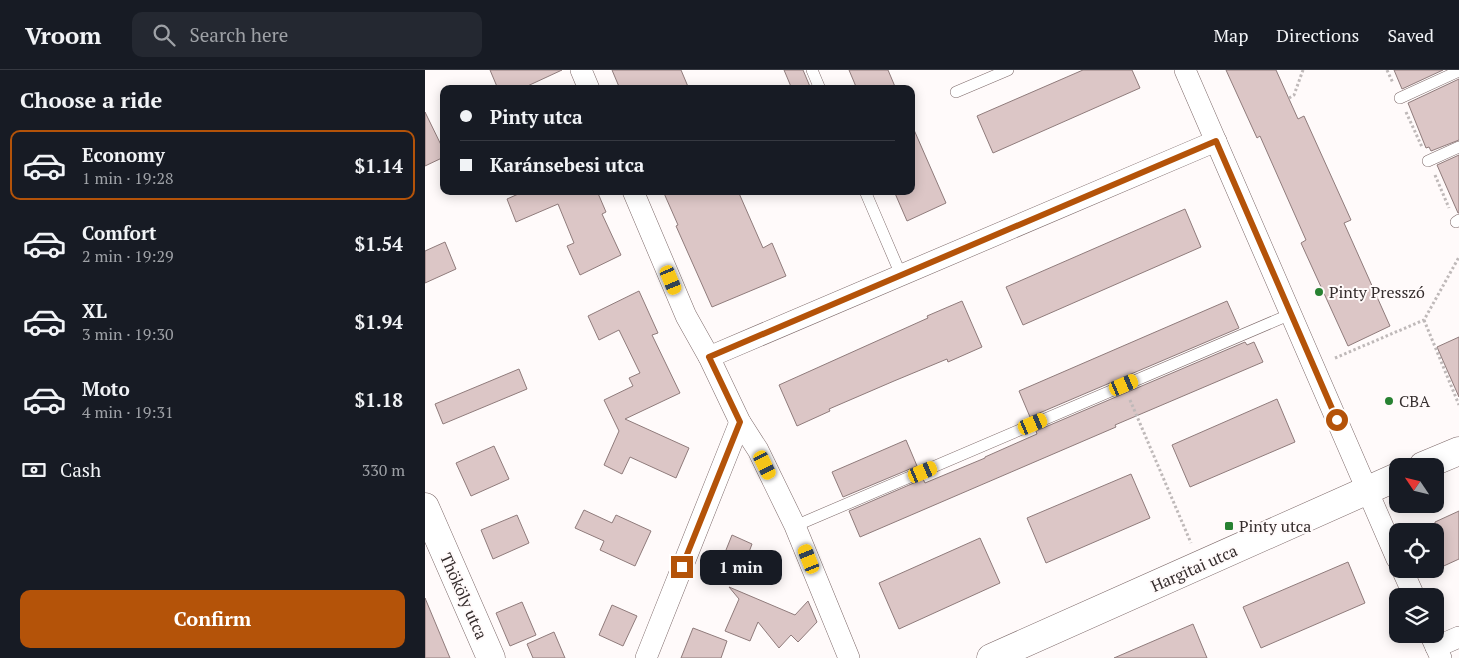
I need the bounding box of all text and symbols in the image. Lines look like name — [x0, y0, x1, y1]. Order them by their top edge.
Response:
search box — [132, 12, 482, 57]
text: Vroom — [25, 19, 102, 51]
icon: search — [150, 21, 178, 49]
text: Search here — [190, 22, 288, 47]
text: Map — [1213, 23, 1248, 47]
text: Directions — [1276, 23, 1359, 47]
text: Saved — [1387, 23, 1434, 47]
text: Choose a ride — [20, 85, 162, 114]
text: Pinty utca — [490, 104, 583, 129]
text: Economy — [82, 142, 165, 167]
icon: car — [22, 143, 67, 188]
text: Karánsebesi utca — [490, 152, 644, 177]
text: $1.14 — [354, 153, 403, 178]
text: 1 min · 19:28 — [82, 167, 174, 189]
text: Comfort — [82, 220, 157, 245]
icon: car — [22, 221, 67, 266]
text: $1.54 — [354, 231, 403, 256]
text: 2 min · 19:29 — [82, 245, 174, 267]
car — [658, 263, 683, 297]
place label: Pinty Presszó — [1329, 281, 1425, 303]
marker: Pinty Presszó — [1313, 286, 1325, 298]
text: XL — [82, 298, 107, 323]
icon: car — [22, 299, 67, 344]
text: $1.94 — [354, 309, 403, 334]
text: 3 min · 19:30 — [82, 323, 174, 345]
car — [1107, 372, 1140, 398]
text: Moto — [82, 376, 130, 401]
icon: car — [22, 377, 67, 422]
text: $1.18 — [354, 387, 403, 412]
place label: CBA — [1399, 390, 1430, 412]
marker: CBA — [1383, 395, 1395, 407]
text: 4 min · 19:31 — [82, 401, 174, 423]
route start — [1326, 409, 1348, 431]
car — [1016, 411, 1049, 437]
car — [751, 448, 778, 482]
icon: cash — [20, 456, 48, 484]
text: Cash — [60, 457, 101, 482]
north arrow — [1389, 458, 1444, 512]
map controls — [1389, 458, 1444, 643]
text: 330 m — [362, 459, 405, 481]
car — [906, 459, 939, 485]
place label: Pinty utca — [1239, 515, 1311, 537]
marker: Pinty utca — [1223, 520, 1235, 532]
button: locate — [1389, 523, 1444, 578]
street label: Hargitai utca — [1147, 539, 1241, 597]
car — [796, 542, 821, 576]
street label: Thököly utca — [435, 549, 493, 643]
callout: 1 min — [699, 550, 782, 584]
route end — [671, 556, 693, 578]
text: 1 min — [719, 556, 763, 578]
button: layers — [1389, 588, 1444, 643]
button: Confirm — [20, 590, 405, 648]

